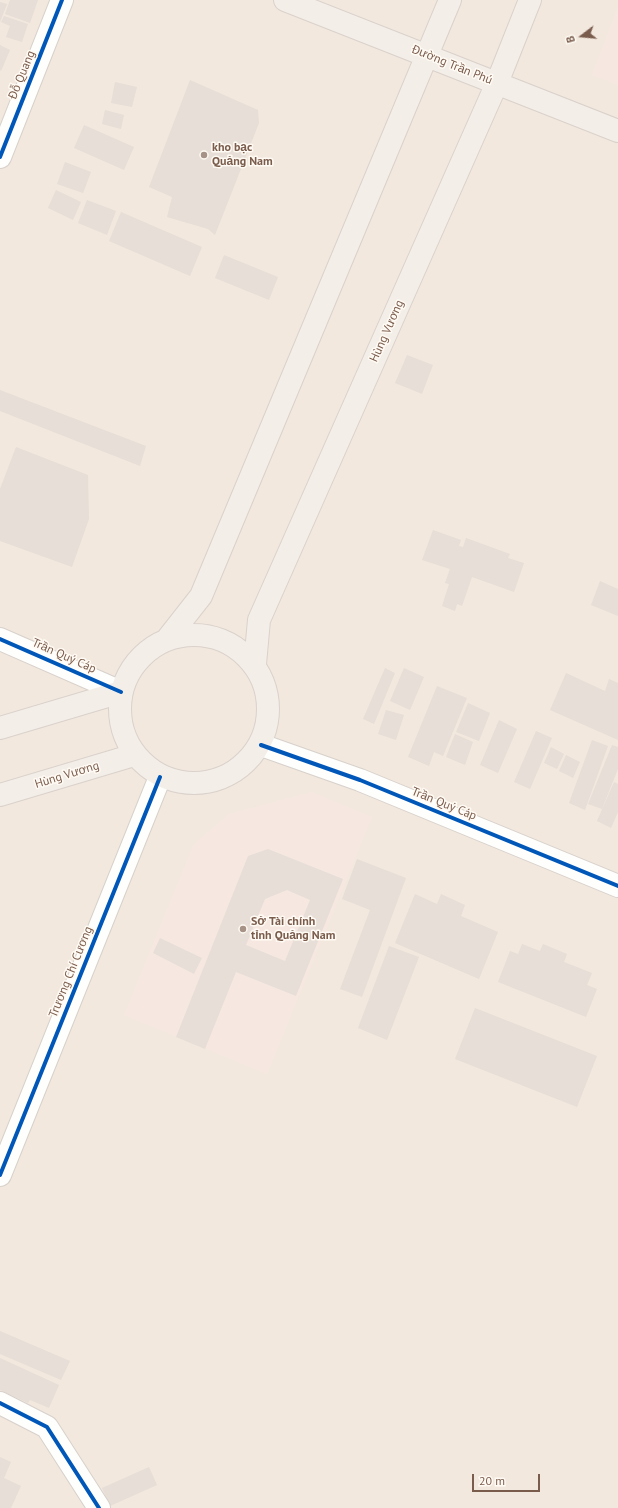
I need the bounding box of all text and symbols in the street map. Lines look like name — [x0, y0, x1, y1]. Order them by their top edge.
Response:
north arrow — [562, 16, 602, 56]
text: B — [563, 34, 578, 44]
street label: Đường Trần Phú — [410, 42, 494, 88]
street label: Đỗ Quang — [6, 48, 38, 102]
place label: kho bạc Quảng Nam — [212, 141, 273, 169]
marker: kho bạc Quảng Nam — [199, 150, 209, 160]
street label: Hùng Vương — [367, 298, 407, 364]
street label: Trần Quý Cáp — [30, 635, 98, 677]
street label: Hùng Vương — [33, 758, 101, 792]
street label: Trần Quý Cáp — [409, 784, 479, 824]
place label: Sở Tài chính tỉnh Quảng Nam — [251, 915, 335, 943]
street label: Trương Chí Cương — [46, 924, 96, 1020]
marker: Sở Tài chính tỉnh Quảng Nam — [238, 924, 248, 934]
scale bar — [474, 1466, 542, 1492]
text: 20 m — [479, 1473, 505, 1488]

